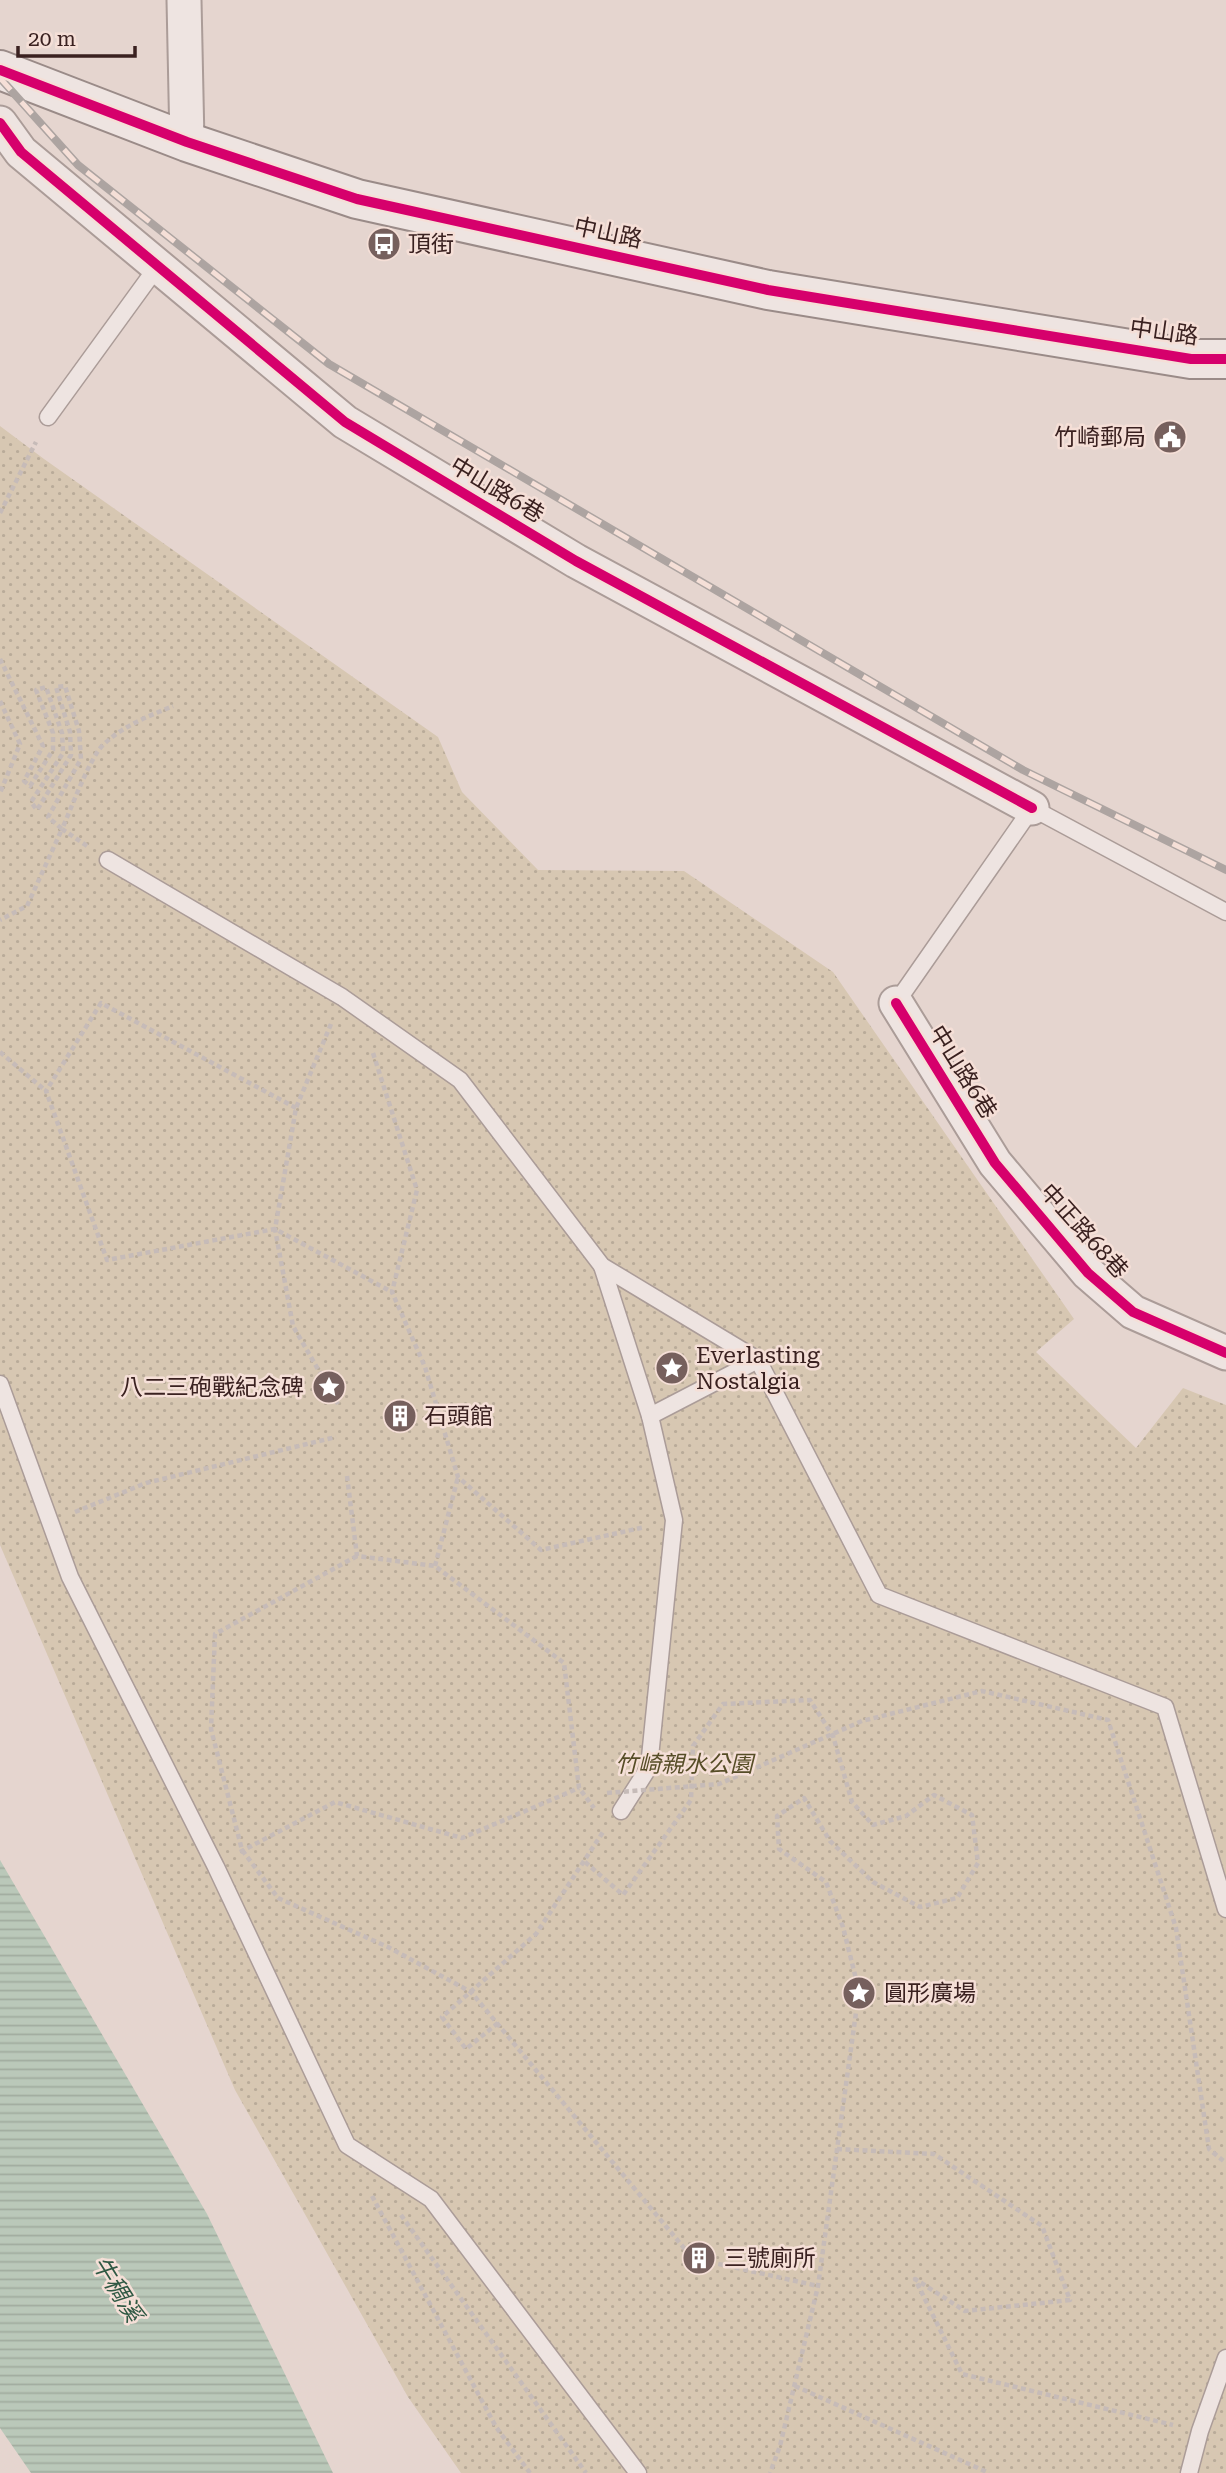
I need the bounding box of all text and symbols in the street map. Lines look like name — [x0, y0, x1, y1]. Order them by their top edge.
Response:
scale bar — [18, 14, 135, 58]
text: 20 m — [28, 27, 76, 51]
street label: 中山路 — [571, 213, 645, 253]
bus stop icon: 頂街 — [365, 225, 403, 263]
place label: 頂街 — [408, 231, 454, 258]
street label: 中山路 — [1128, 314, 1200, 350]
public building icon: 竹崎郵局 — [1151, 418, 1189, 456]
place label: 竹崎郵局 — [1054, 424, 1146, 451]
street label: 中山路6巷 — [445, 451, 549, 529]
street label: 中山路6巷 — [924, 1020, 1002, 1124]
street label: 中正路68巷 — [1035, 1178, 1133, 1284]
place label: Everlasting Nostalgia — [696, 1342, 820, 1395]
place icon: Everlasting Nostalgia — [653, 1349, 691, 1387]
place icon: 八二三砲戰紀念碑 — [310, 1368, 348, 1406]
place label: 八二三砲戰紀念碑 — [120, 1374, 304, 1401]
building icon: 石頭館 — [381, 1397, 419, 1435]
place label: 石頭館 — [424, 1403, 493, 1430]
park label: 竹崎親水公園 — [615, 1751, 756, 1778]
place icon: 圓形廣場 — [840, 1974, 878, 2012]
place label: 圓形廣場 — [884, 1980, 976, 2007]
building icon: 三號廁所 — [680, 2239, 718, 2277]
place label: 三號廁所 — [724, 2245, 816, 2272]
water label: 牛稠溪 — [86, 2251, 150, 2329]

